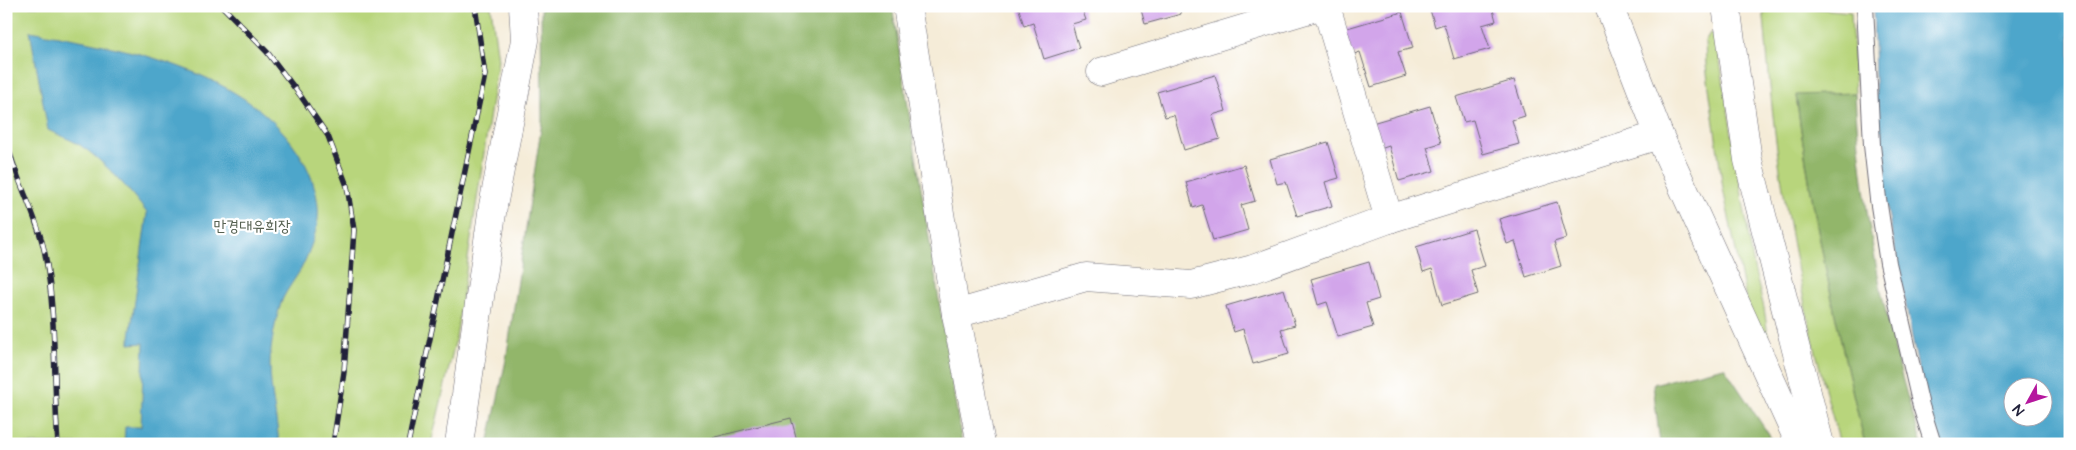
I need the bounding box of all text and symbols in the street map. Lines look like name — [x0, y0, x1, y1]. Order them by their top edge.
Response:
park label: 만경대유희장 — [213, 215, 291, 237]
north arrow — [2004, 378, 2054, 428]
text: N — [2008, 400, 2029, 420]

